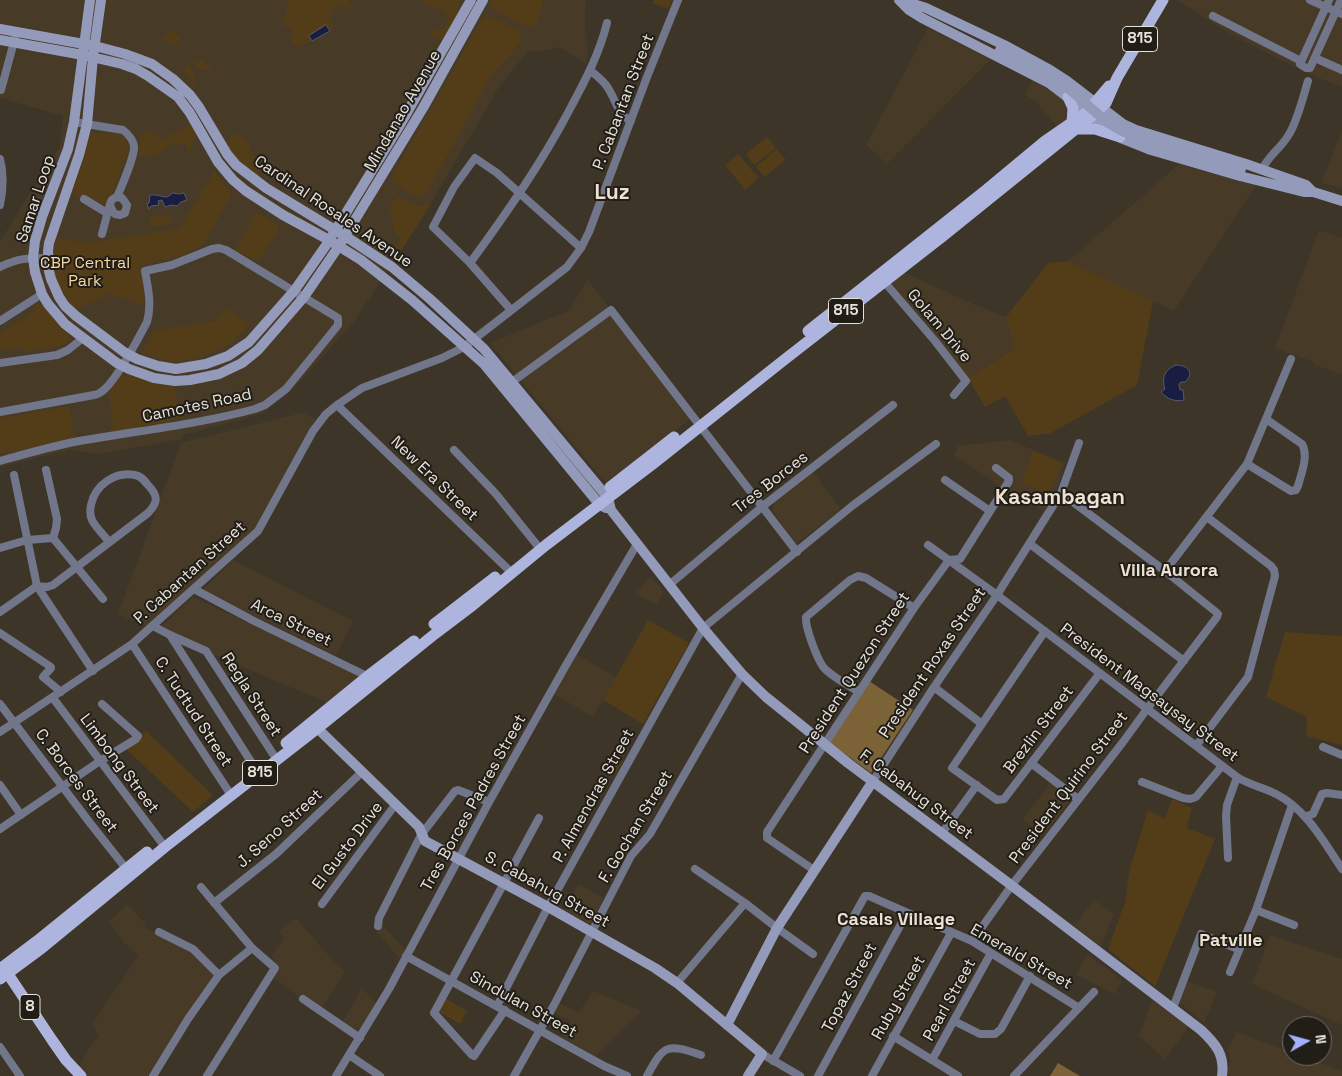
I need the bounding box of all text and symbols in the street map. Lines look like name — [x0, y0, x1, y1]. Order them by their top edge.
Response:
road number: 815 — [1122, 26, 1158, 52]
street label: P. Cabantan Street — [589, 31, 659, 173]
street label: Mindanao Avenue — [361, 47, 445, 175]
street label: Cardinal Rosales Avenue — [250, 152, 416, 272]
street label: Samar Loop — [13, 153, 59, 245]
district label: Luz — [594, 180, 630, 206]
park label: CBP Central Park — [40, 254, 130, 292]
street label: Golam Drive — [903, 285, 975, 367]
road number: 815 — [828, 298, 864, 324]
street label: Camotes Road — [141, 385, 253, 427]
street label: New Era Street — [386, 433, 482, 525]
street label: Tres Borces — [730, 448, 812, 518]
district label: Kasambagan — [995, 485, 1125, 511]
street label: P. Cabantan Street — [130, 518, 250, 628]
district label: Villa Aurora — [1120, 560, 1218, 582]
street label: President Roxas Street — [875, 584, 991, 742]
street label: President Quezon Street — [796, 589, 914, 757]
street label: Arca Street — [247, 595, 335, 651]
street label: President Magsaysay Street — [1056, 620, 1242, 766]
street label: Regla Street — [217, 650, 285, 740]
street label: C. Tudtud Street — [150, 653, 236, 771]
street label: Brezlin Street — [1000, 682, 1078, 778]
street label: President Quirino Street — [1006, 708, 1132, 868]
street label: Limbong Street — [75, 710, 163, 818]
street label: Tres Borces Padres Street — [417, 711, 531, 895]
street label: C. Borces Street — [31, 725, 121, 837]
street label: P. Almendras Street — [549, 726, 639, 866]
street label: F. Cabahug Street — [855, 746, 977, 844]
road number: 815 — [242, 760, 278, 786]
street label: F. Gochan Street — [595, 767, 677, 887]
street label: J. Seno Street — [233, 785, 327, 873]
street label: El Gusto Drive — [309, 798, 387, 894]
street label: S. Cabahug Street — [481, 848, 613, 932]
district label: Casals Village — [837, 909, 955, 931]
street label: Emerald Street — [967, 920, 1075, 994]
district label: Patville — [1199, 930, 1263, 952]
street label: Topaz Street — [818, 940, 882, 1036]
street label: Ruby Street — [868, 953, 930, 1043]
street label: Pearl Street — [920, 956, 980, 1044]
street label: Sindulan Street — [466, 968, 580, 1042]
road number: 8 — [20, 994, 40, 1020]
north arrow — [1282, 1016, 1332, 1066]
text: N — [1311, 1034, 1330, 1045]

